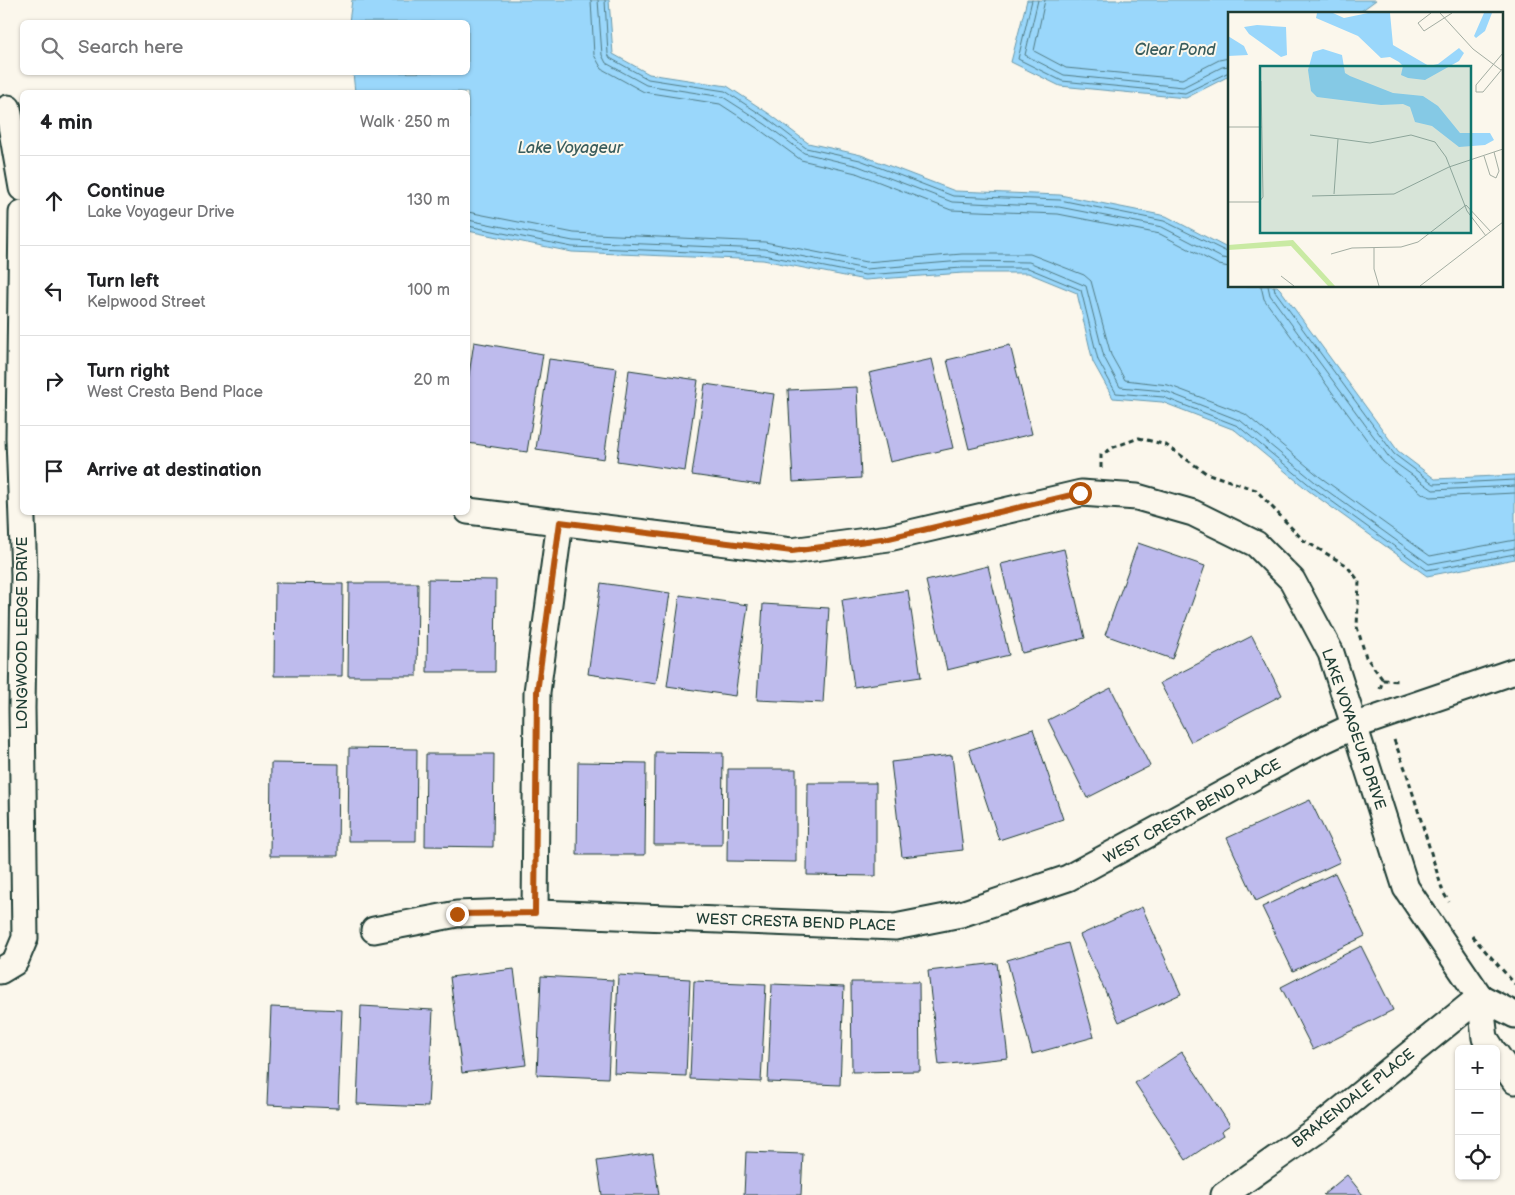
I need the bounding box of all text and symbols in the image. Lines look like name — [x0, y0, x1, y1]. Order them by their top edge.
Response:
inset map — [1228, 12, 1502, 288]
search box — [20, 20, 470, 75]
icon: search — [38, 34, 66, 62]
text: Search here — [78, 36, 183, 59]
water label: Clear Pond — [1134, 41, 1216, 60]
text: 4 min — [40, 110, 93, 135]
text: Walk · 250 m — [360, 113, 450, 132]
water label: Lake Voyageur — [518, 139, 624, 158]
text: Continue — [87, 180, 165, 203]
icon: ahead — [40, 187, 68, 215]
text: 130 m — [407, 191, 450, 210]
text: Lake Voyageur Drive — [87, 203, 234, 222]
text: Turn left — [87, 270, 159, 293]
icon: left — [40, 277, 68, 305]
text: 100 m — [407, 281, 450, 300]
text: Kelpwood Street — [87, 293, 205, 312]
text: Turn right — [87, 360, 170, 383]
icon: right — [40, 367, 68, 395]
text: 20 m — [414, 371, 450, 390]
text: West Cresta Bend Place — [87, 383, 263, 402]
icon: arrive — [40, 457, 68, 485]
text: Arrive at destination — [87, 459, 262, 482]
route start — [1069, 482, 1092, 505]
street label: LONGWOOD LEDGE DRIVE — [13, 536, 32, 729]
street label: LAKE VOYAGEUR DRIVE — [1317, 646, 1390, 812]
street label: WEST CRESTA BEND PLACE — [1100, 755, 1284, 868]
route end — [446, 903, 469, 926]
street label: WEST CRESTA BEND PLACE — [696, 910, 896, 935]
street label: BRAKENDALE PLACE — [1288, 1045, 1419, 1152]
map controls — [1455, 1045, 1500, 1180]
button: + — [1455, 1045, 1500, 1090]
button: − — [1455, 1090, 1500, 1135]
button: locate — [1455, 1135, 1500, 1180]

